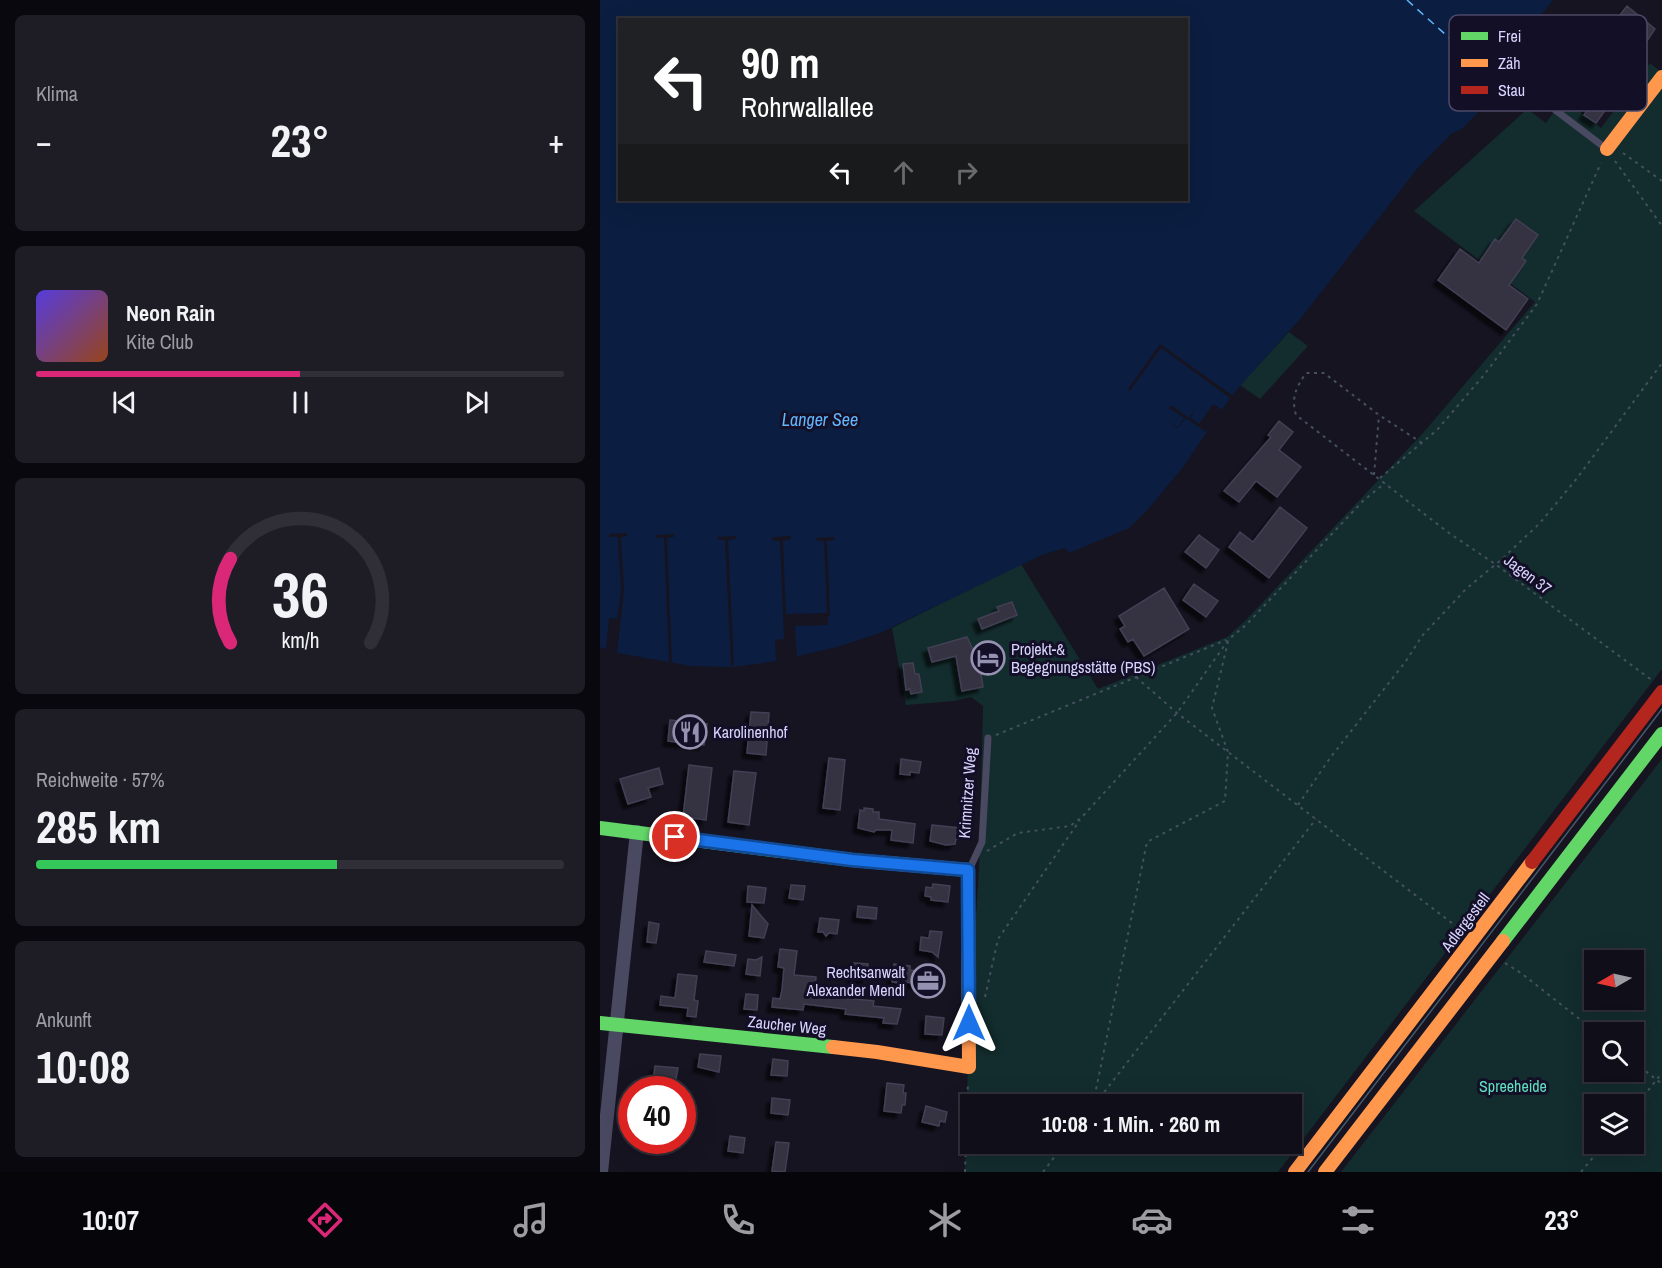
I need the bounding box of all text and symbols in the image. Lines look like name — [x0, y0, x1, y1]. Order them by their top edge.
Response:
legend — [1449, 15, 1647, 111]
text: Frei — [1498, 25, 1521, 47]
text: 90 m — [741, 35, 820, 91]
icon: left — [642, 42, 720, 120]
text: Zäh — [1498, 52, 1521, 74]
text: Stau — [1498, 79, 1525, 101]
text: Klima — [36, 80, 78, 107]
text: Rohrwallallee — [741, 89, 874, 125]
text: 23° — [270, 110, 330, 171]
text: − — [36, 119, 52, 163]
text: + — [548, 119, 564, 163]
icon: left — [824, 156, 857, 189]
icon: ahead — [887, 156, 920, 189]
icon: right — [950, 156, 983, 189]
text: Neon Rain — [126, 298, 215, 328]
text: Kite Club — [126, 328, 193, 355]
icon: previous — [108, 386, 141, 419]
icon: pause — [284, 386, 317, 419]
icon: next — [460, 386, 493, 419]
water label: Langer See — [782, 407, 858, 432]
street label: Jagen 37 — [1500, 549, 1556, 599]
text: 36 — [272, 552, 328, 636]
text: km/h — [281, 626, 319, 655]
place label: Projekt-& Begegnungsstätte (PBS) — [1011, 638, 1155, 678]
hotel icon: Projekt-& Begegnungsstätte (PBS) — [970, 640, 1006, 676]
restaurant icon: Karolinenhof — [672, 714, 708, 750]
place label: Karolinenhof — [713, 721, 788, 743]
street label: Krimnitzer Weg — [953, 746, 981, 839]
text: Reichweite · 57% — [36, 766, 165, 793]
text: 285 km — [36, 796, 161, 857]
pin — [649, 811, 700, 862]
icon: arrive — [658, 820, 691, 853]
street label: Adlergestell — [1435, 888, 1494, 957]
north arrow — [1584, 950, 1644, 1010]
map controls — [1584, 950, 1644, 1154]
place label: Rechtsanwalt Alexander Mendl — [806, 961, 905, 1001]
office icon: Rechtsanwalt Alexander Mendl — [910, 963, 946, 999]
position arrow — [937, 991, 1001, 1055]
text: Ankunft — [36, 1006, 92, 1033]
street label: Zaucher Weg — [747, 1010, 828, 1040]
button: search — [1584, 1022, 1644, 1082]
text: 10:08 — [36, 1036, 130, 1097]
park label: Spreeheide — [1479, 1075, 1547, 1097]
speed limit sign: 40 — [618, 1076, 696, 1154]
button: layers — [1584, 1094, 1644, 1154]
text: 10:08 · 1 Min. · 260 m — [1042, 1109, 1220, 1139]
icon: directions — [304, 1199, 346, 1241]
icon: music — [510, 1199, 552, 1241]
icon: phone — [717, 1199, 759, 1241]
icon: climate — [924, 1199, 966, 1241]
icon: car — [1131, 1199, 1173, 1241]
icon: filters — [1337, 1199, 1379, 1241]
text: 10:07 — [82, 1202, 139, 1238]
text: 23° — [1544, 1202, 1580, 1238]

